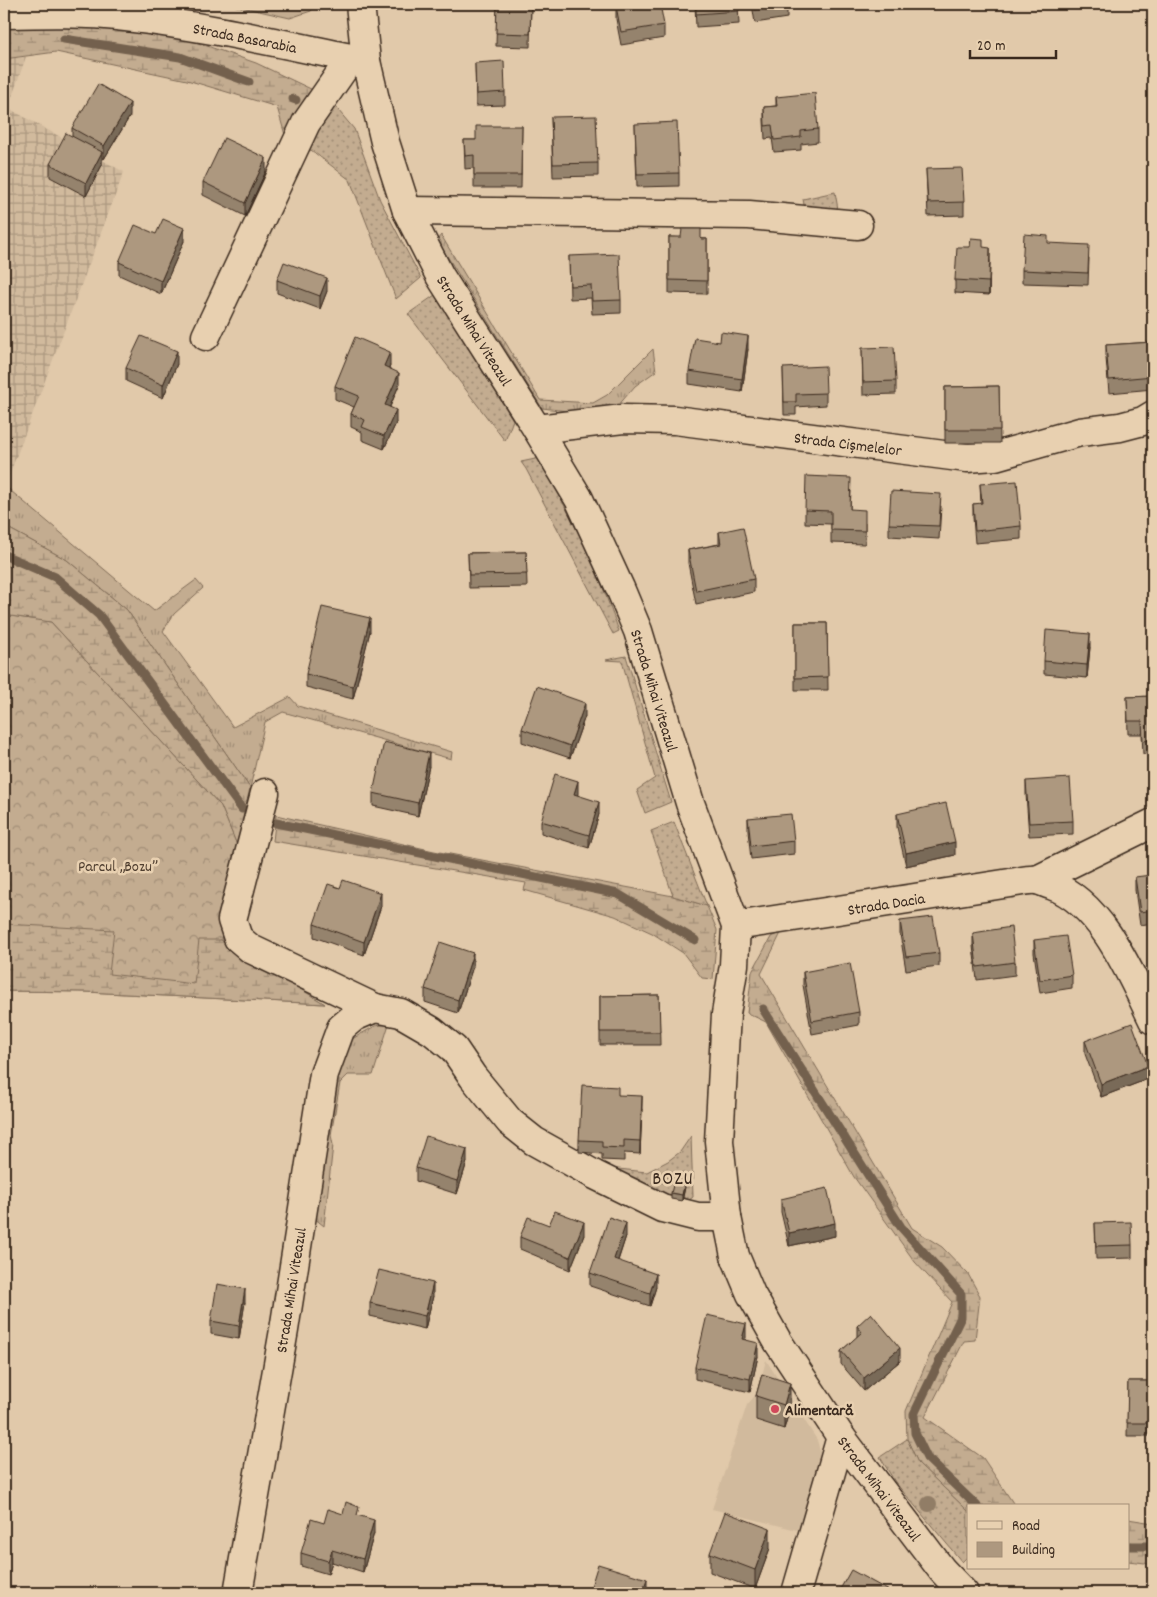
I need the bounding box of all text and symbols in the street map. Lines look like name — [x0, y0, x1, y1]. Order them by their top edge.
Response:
street label: Strada Basarabia — [191, 18, 299, 61]
scale bar — [970, 28, 1056, 60]
text: 20 m — [977, 36, 1005, 58]
street label: Strada Mihai Viteazul — [430, 272, 516, 391]
street label: Strada Cișmelelor — [793, 427, 903, 464]
street label: Strada Mihai Viteazul — [623, 627, 682, 755]
park label: Parcul „Bozu” — [78, 856, 158, 879]
street label: Strada Dacia — [846, 888, 927, 923]
district label: BOZU — [652, 1167, 694, 1194]
street label: Strada Mihai Viteazul — [271, 1226, 314, 1355]
place label: Alimentară — [785, 1400, 854, 1423]
marker: Alimentară — [769, 1403, 781, 1415]
street label: Strada Mihai Viteazul — [831, 1432, 925, 1547]
legend — [967, 1504, 1130, 1570]
text: Road — [1012, 1516, 1040, 1538]
text: Building — [1012, 1540, 1055, 1562]

